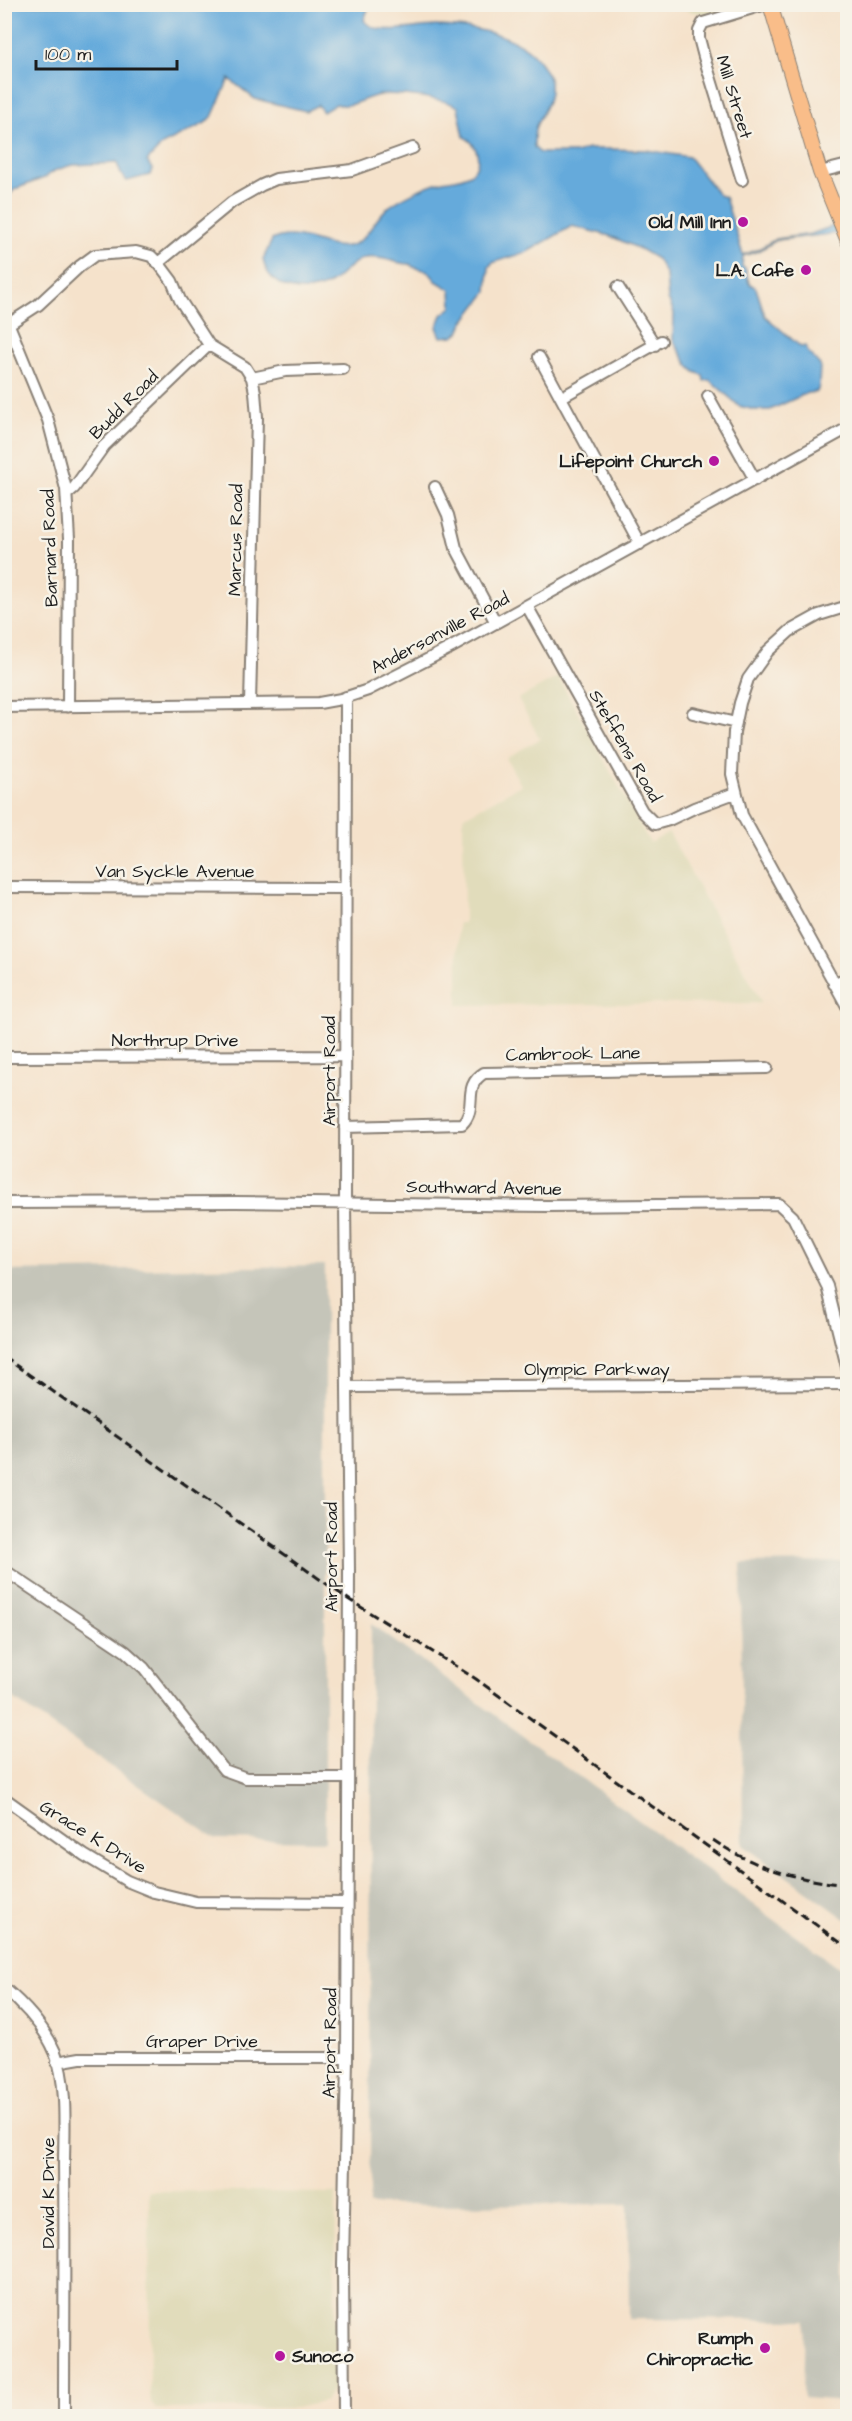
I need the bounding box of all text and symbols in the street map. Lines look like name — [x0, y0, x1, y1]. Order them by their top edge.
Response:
scale bar — [36, 33, 177, 71]
text: 100 m — [45, 42, 91, 67]
street label: Mill Street — [709, 52, 759, 142]
place label: Old Mill Inn — [648, 210, 731, 235]
marker: Old Mill Inn — [736, 215, 750, 229]
place label: L.A. Cafe — [715, 258, 794, 283]
marker: L.A. Cafe — [799, 263, 813, 277]
street label: Budd Road — [84, 365, 164, 445]
place label: Lifepoint Church — [559, 449, 703, 474]
marker: Lifepoint Church — [707, 454, 721, 468]
street label: Marcus Road — [223, 484, 249, 596]
street label: Barnard Road — [35, 489, 65, 607]
street label: Andersonville Road — [366, 586, 514, 680]
street label: Steffens Road — [583, 685, 667, 807]
street label: Van Syckle Avenue — [96, 859, 255, 885]
street label: Airport Road — [317, 1016, 342, 1126]
street label: Northrup Drive — [111, 1028, 239, 1053]
street label: Cambrook Lane — [505, 1040, 641, 1068]
street label: Southward Avenue — [406, 1174, 562, 1202]
street label: Olympic Parkway — [524, 1357, 670, 1383]
street label: Airport Road — [319, 1502, 344, 1612]
street label: Grace K Drive — [35, 1794, 151, 1880]
street label: Airport Road — [317, 1988, 343, 2098]
street label: Graper Drive — [146, 2029, 258, 2054]
street label: David K Drive — [36, 2137, 61, 2248]
place label: Rumph Chiropractic — [647, 2326, 754, 2372]
marker: Rumph Chiropractic — [758, 2341, 772, 2355]
place label: Sunoco — [291, 2344, 354, 2369]
marker: Sunoco — [273, 2349, 287, 2363]

